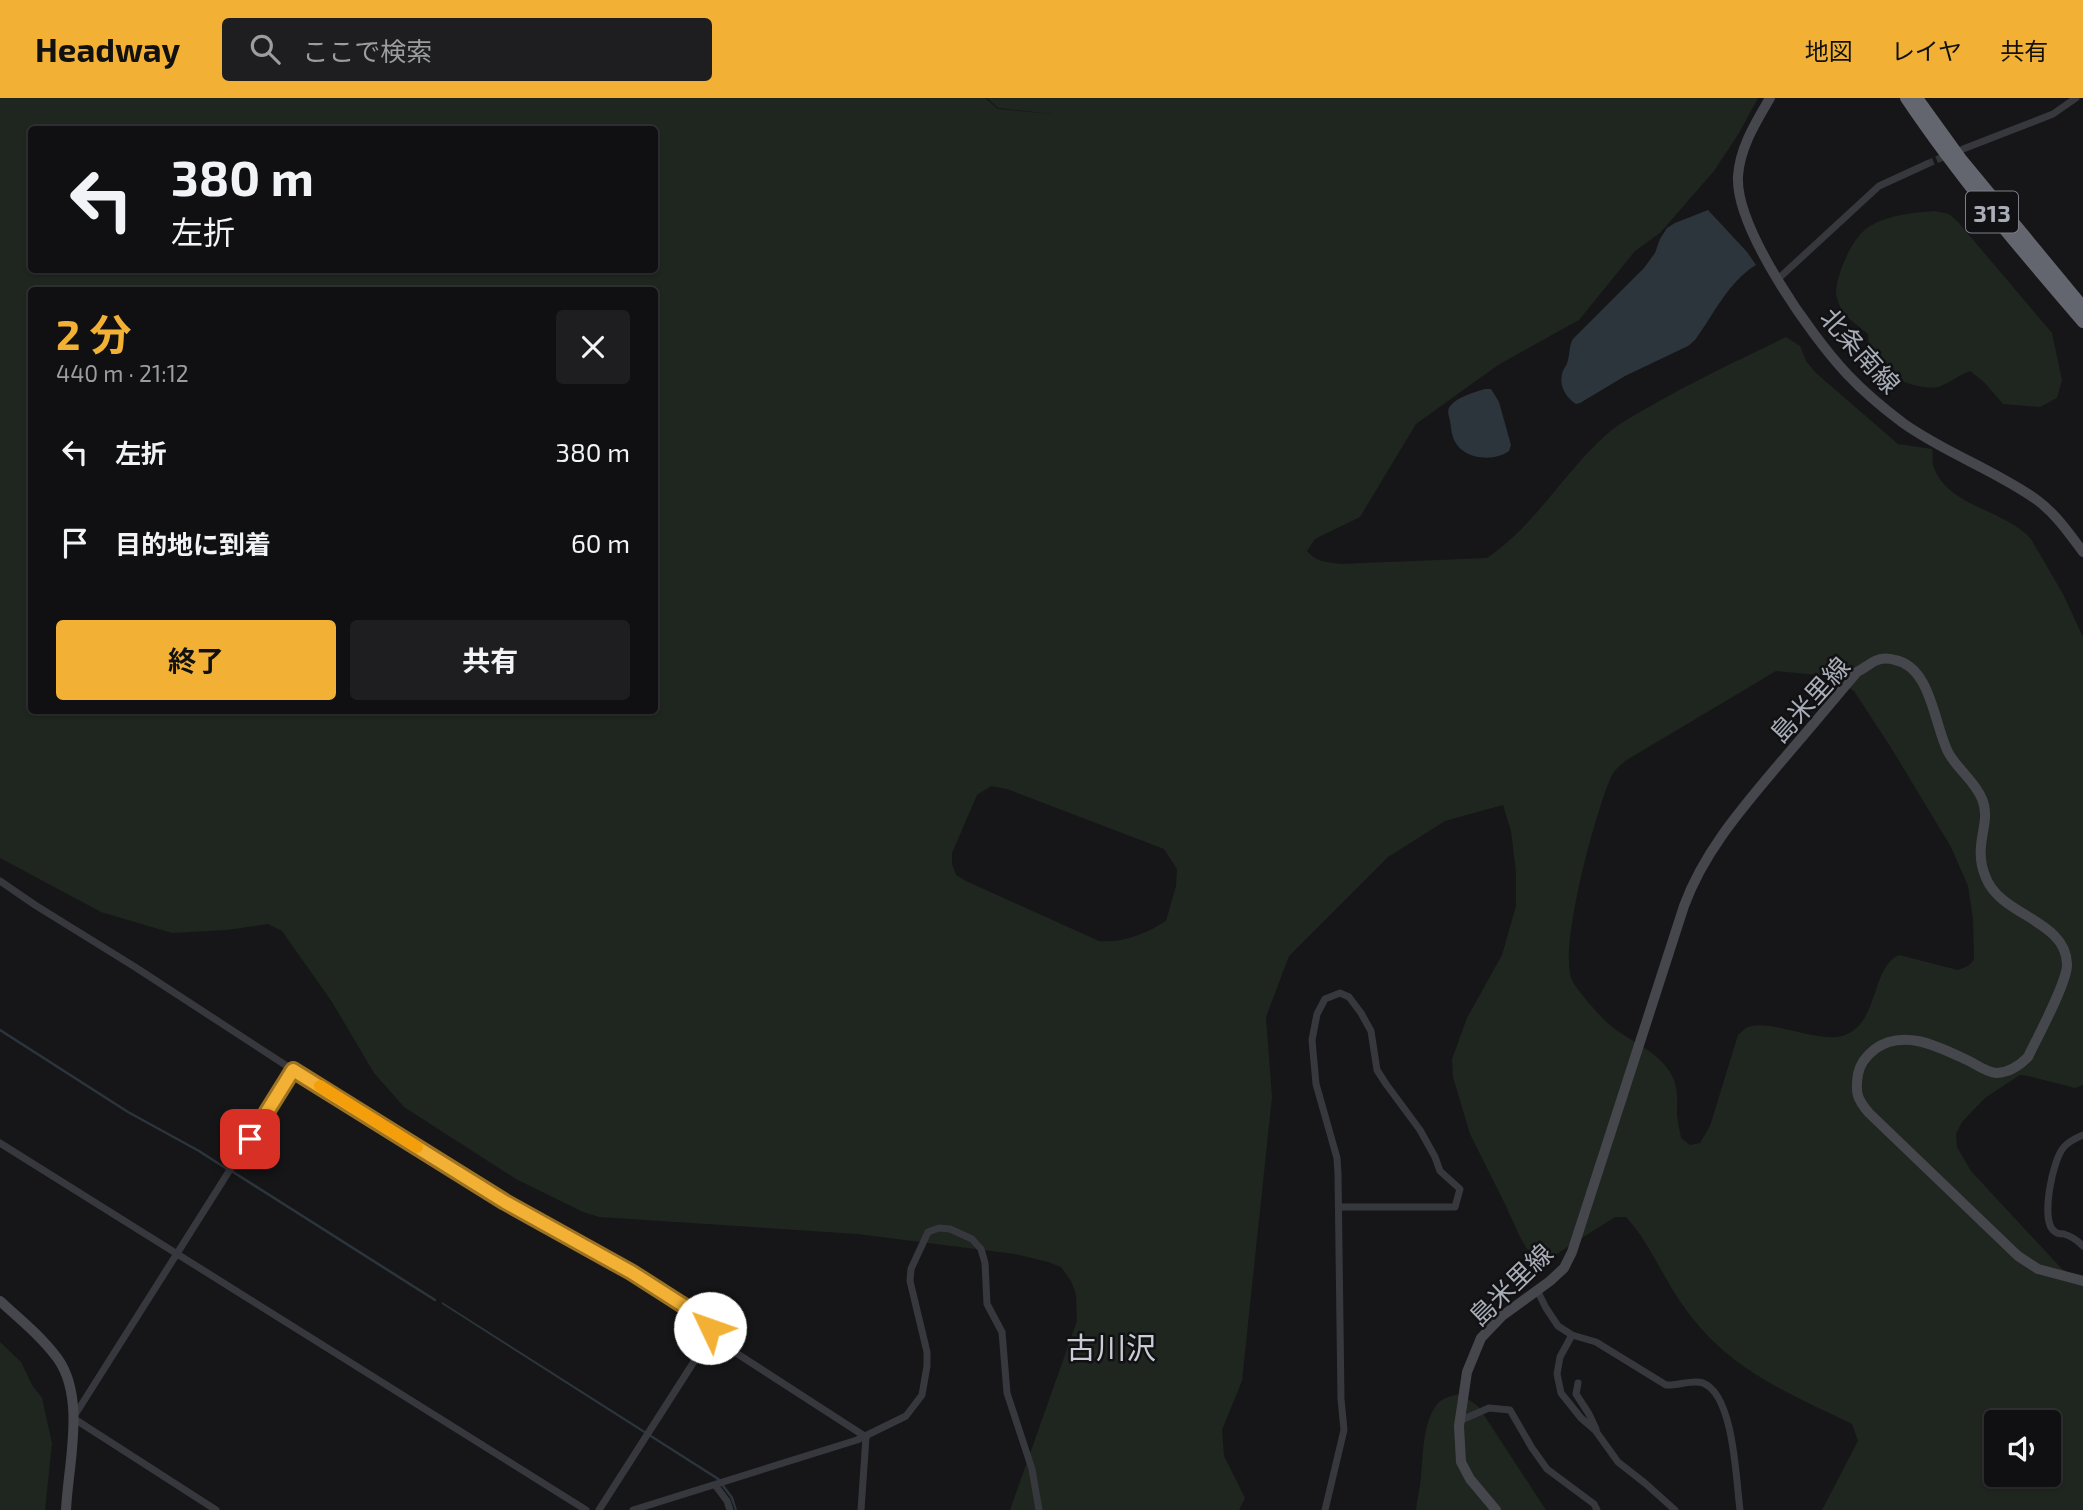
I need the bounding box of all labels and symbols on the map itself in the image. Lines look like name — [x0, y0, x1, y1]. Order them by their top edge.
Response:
road number: 313 — [1966, 191, 2018, 232]
street label: 北条南線 — [1815, 301, 1907, 399]
street label: 島米里線 — [1763, 650, 1855, 748]
pin — [220, 1109, 280, 1169]
street label: 島米里線 — [1462, 1237, 1558, 1331]
position arrow — [673, 1291, 747, 1365]
district label: 古川沢 — [1066, 1329, 1156, 1365]

